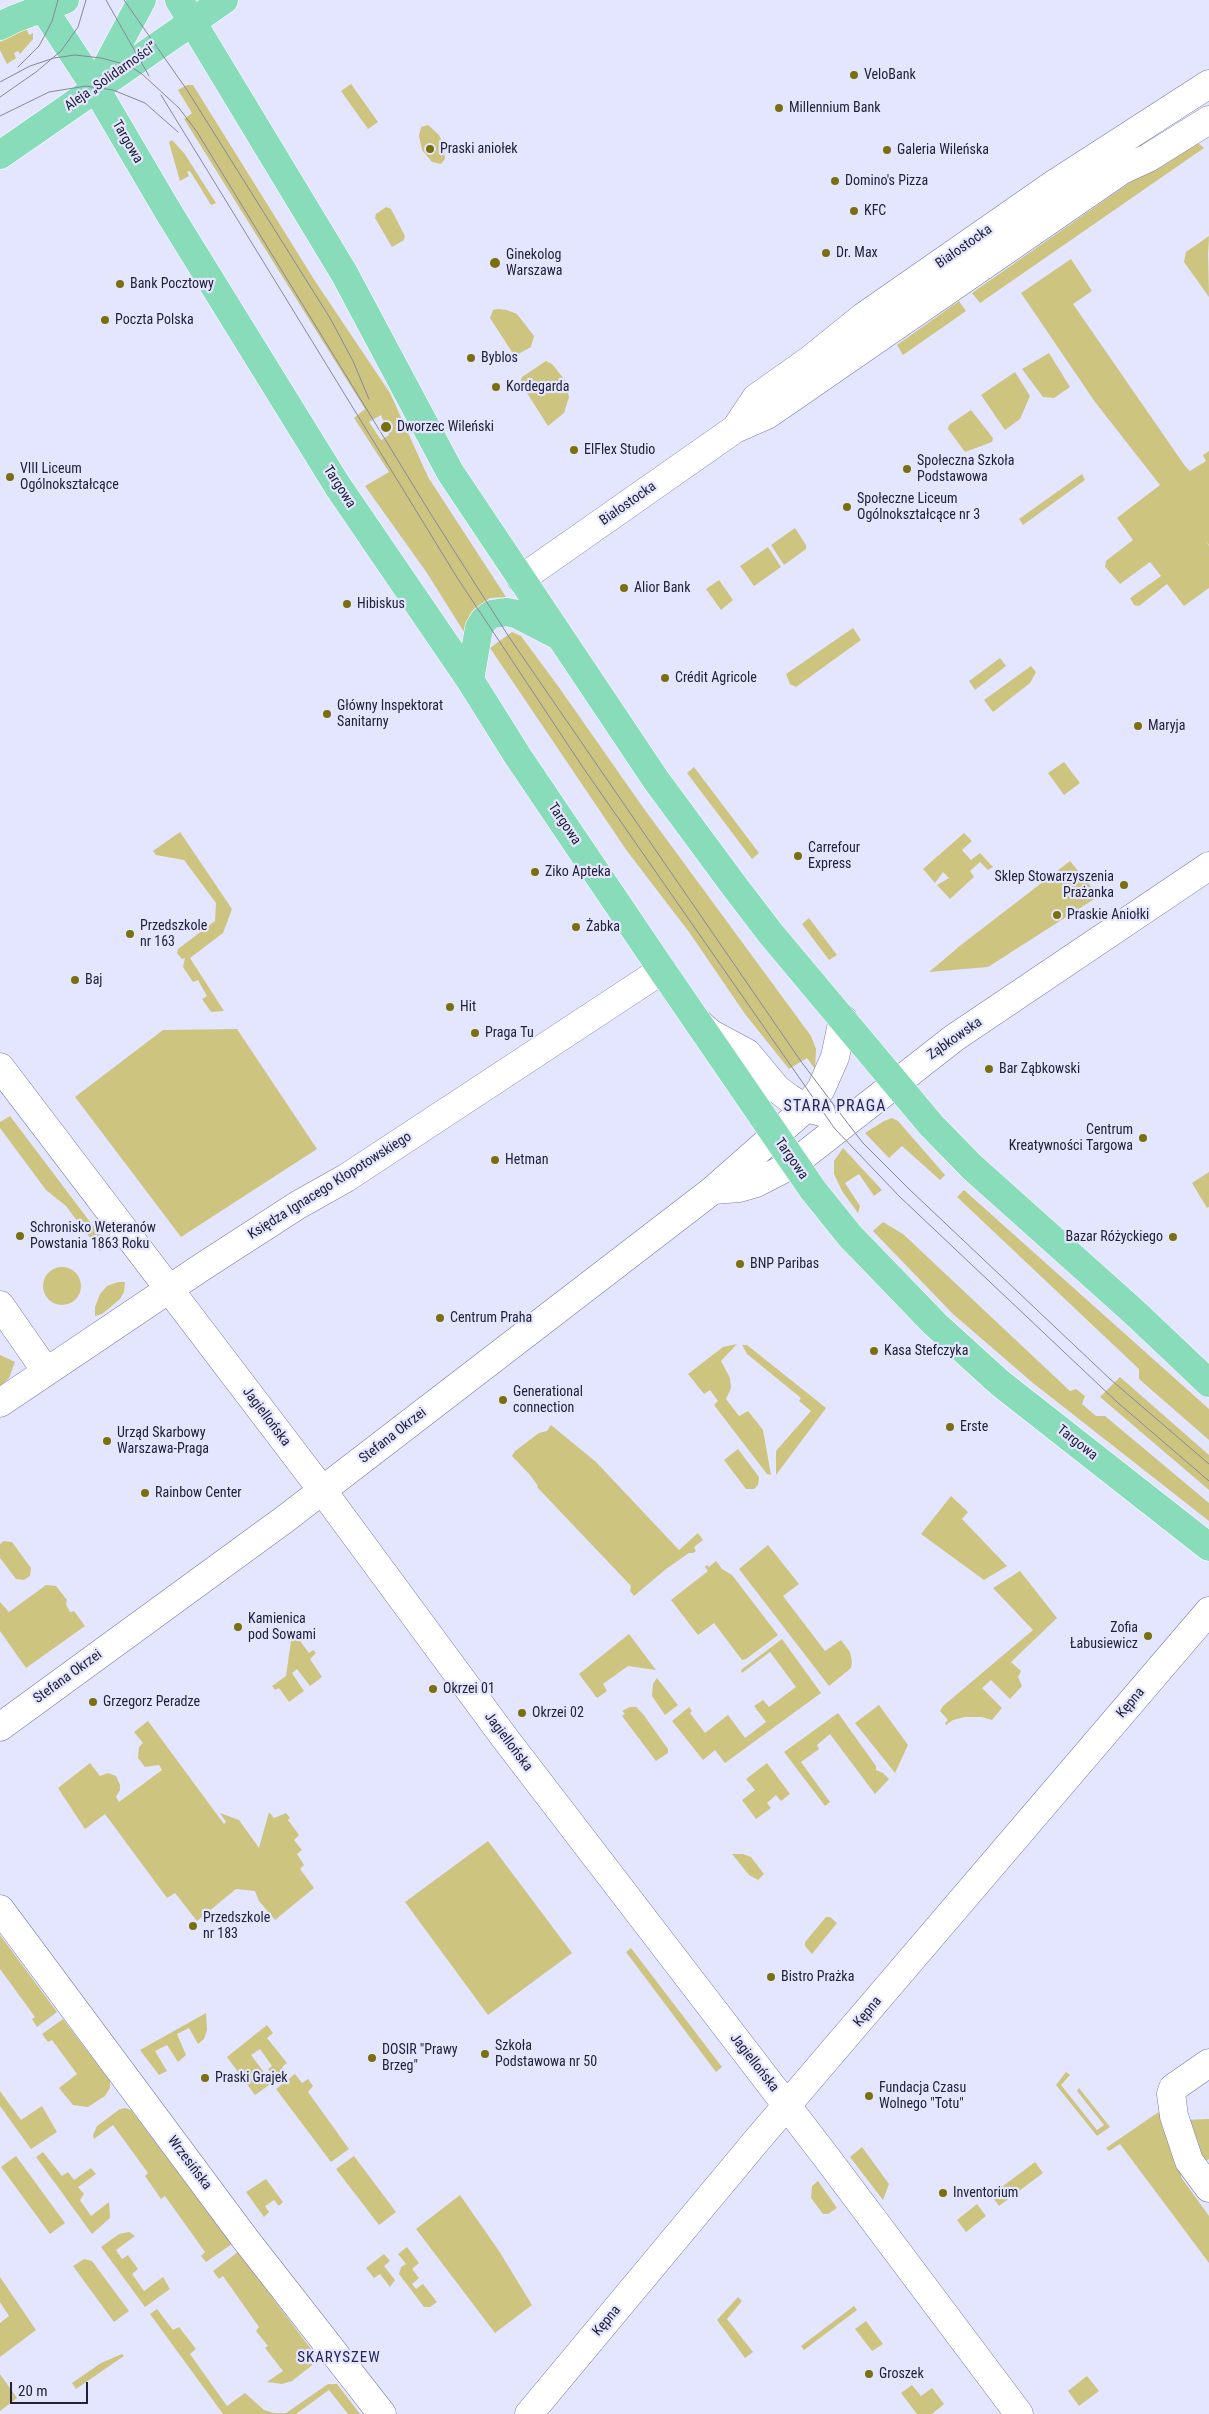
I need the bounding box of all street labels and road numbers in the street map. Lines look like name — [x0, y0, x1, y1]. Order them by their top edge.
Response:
street label: Aleja „Solidarności” — [62, 39, 160, 115]
street label: Targowa — [108, 117, 146, 167]
street label: Białostocka — [933, 221, 995, 273]
street label: Targowa — [319, 463, 359, 511]
street label: Białostocka — [597, 478, 659, 530]
street label: Targowa — [544, 800, 584, 848]
street label: Ząbkowska — [924, 1014, 986, 1064]
street label: Księdza Ignacego Kłopotowskiego — [245, 1129, 415, 1243]
street label: Targowa — [771, 1135, 811, 1183]
street label: Jagiellońska — [238, 1384, 294, 1450]
street label: Stefana Okrzei — [356, 1405, 430, 1467]
street label: Targowa — [1053, 1422, 1101, 1464]
street label: Stefana Okrzei — [30, 1647, 106, 1707]
street label: Kępna — [1114, 1684, 1148, 1722]
street label: Jagiellońska — [480, 1709, 536, 1775]
street label: Kępna — [851, 1993, 885, 2031]
street label: Jagiellońska — [726, 2030, 782, 2096]
street label: Wrzesińska — [163, 2133, 215, 2193]
street label: Kępna — [590, 2302, 624, 2340]

